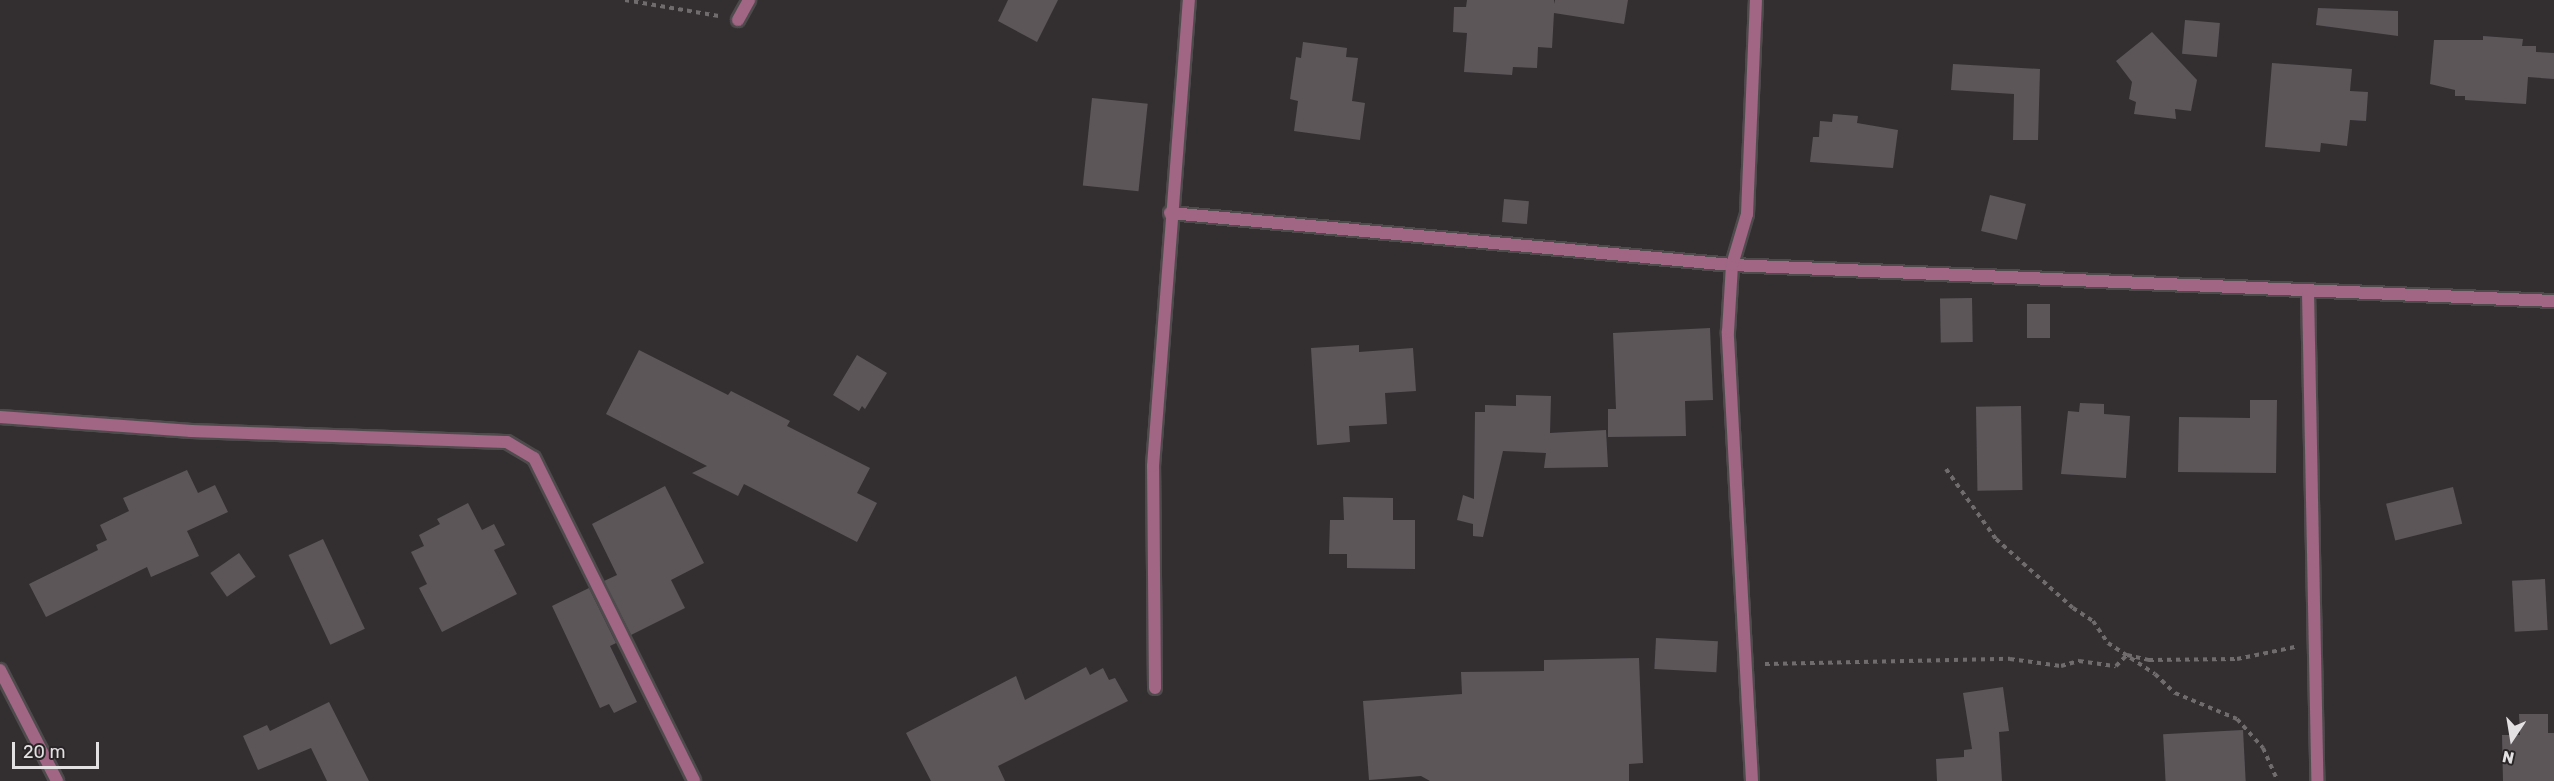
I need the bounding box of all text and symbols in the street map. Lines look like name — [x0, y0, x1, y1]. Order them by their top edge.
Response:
north arrow — [2482, 709, 2542, 769]
scale bar — [15, 730, 102, 768]
text: 20 m — [23, 741, 65, 763]
text: N — [2501, 747, 2516, 768]

